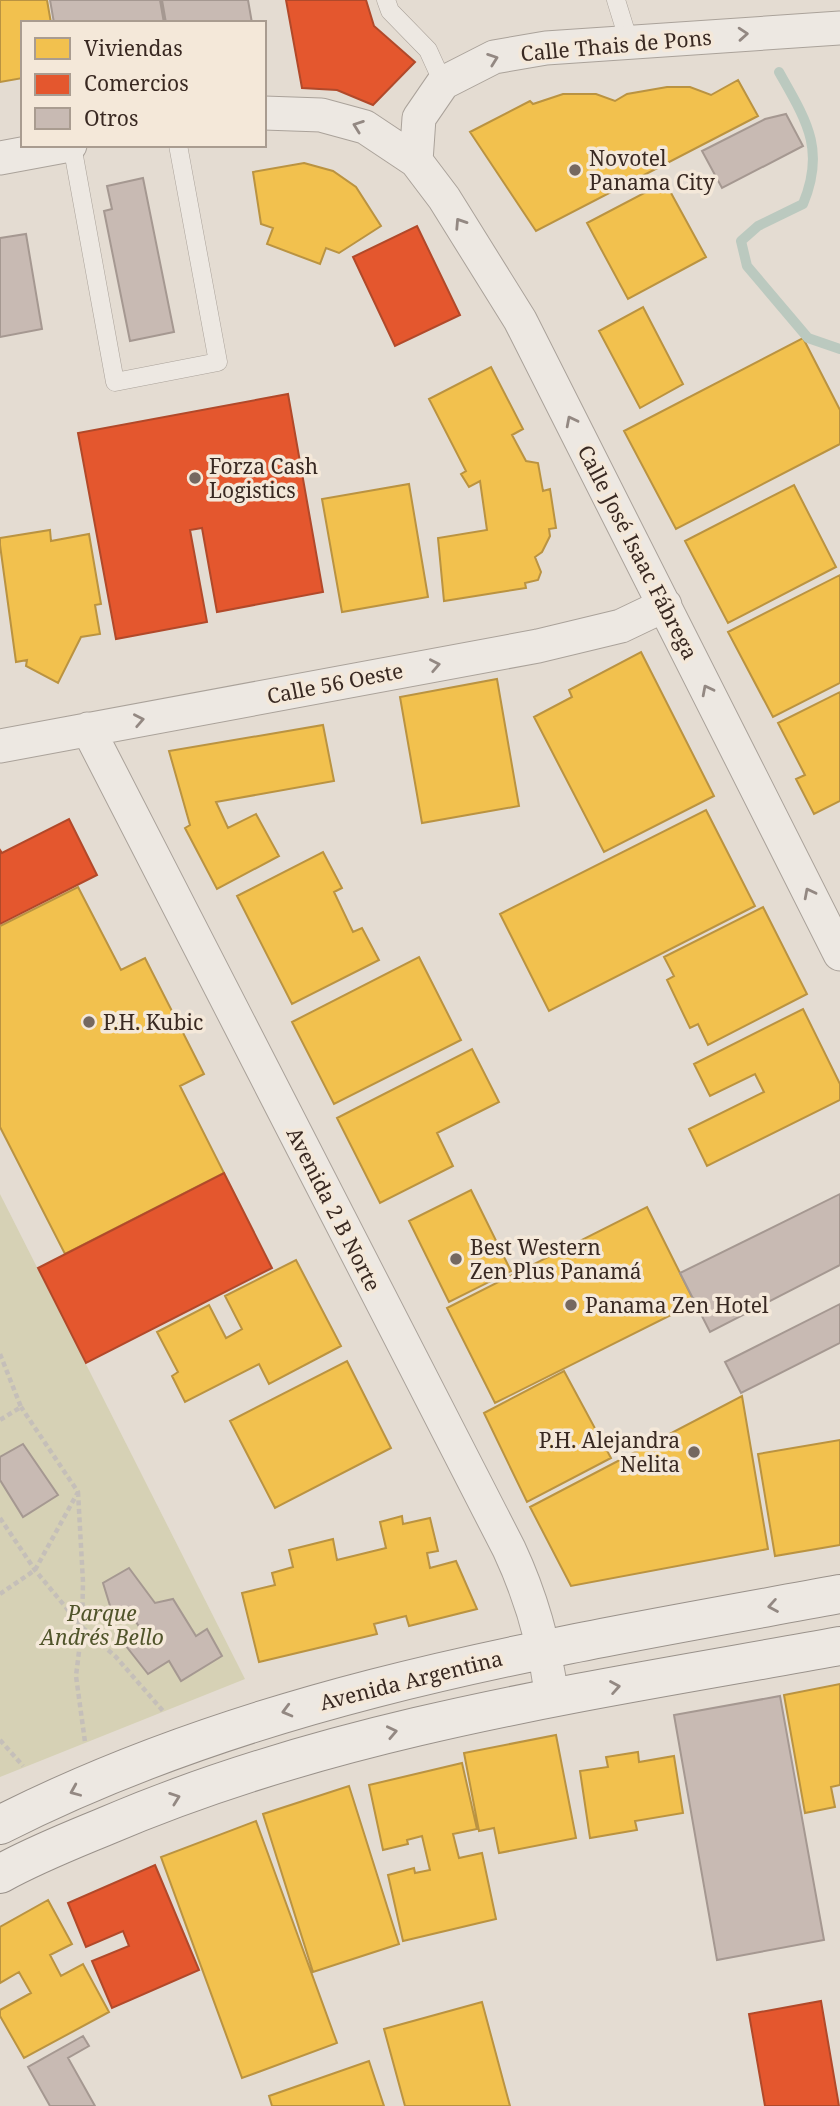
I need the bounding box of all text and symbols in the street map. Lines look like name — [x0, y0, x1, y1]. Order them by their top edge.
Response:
legend — [21, 21, 266, 147]
street label: Calle Thais de Pons — [519, 23, 713, 67]
one-way arrow — [738, 27, 749, 42]
text: Viviendas — [84, 34, 183, 62]
one-way arrow — [486, 53, 499, 67]
text: Comercios — [84, 69, 189, 97]
text: Otros — [84, 104, 138, 132]
one-way arrow — [352, 120, 364, 134]
place label: Novotel Panama City — [589, 144, 715, 196]
marker: Novotel Panama City — [567, 162, 583, 178]
one-way arrow — [456, 218, 469, 231]
one-way arrow — [566, 416, 580, 428]
street label: Calle José Isaac Fábrega — [572, 440, 704, 664]
place label: Forza Cash Logistics — [209, 452, 318, 504]
marker: Forza Cash Logistics — [187, 470, 203, 486]
street label: Calle 56 Oeste — [264, 656, 406, 710]
one-way arrow — [429, 658, 441, 673]
one-way arrow — [702, 685, 716, 697]
one-way arrow — [133, 713, 145, 728]
one-way arrow — [804, 888, 818, 900]
place label: P.H. Kubic — [103, 1008, 203, 1036]
marker: P.H. Kubic — [81, 1014, 97, 1030]
street label: Avenida 2 B Norte — [281, 1122, 387, 1296]
place label: Best Western Zen Plus Panamá — [470, 1233, 642, 1285]
marker: Best Western Zen Plus Panamá — [448, 1251, 464, 1267]
place label: Panama Zen Hotel — [585, 1291, 769, 1319]
marker: Panama Zen Hotel — [563, 1297, 579, 1313]
place label: P.H. Alejandra Nelita — [539, 1426, 680, 1478]
marker: P.H. Alejandra Nelita — [686, 1444, 702, 1460]
one-way arrow — [767, 1598, 779, 1613]
park label: Parque Andrés Bello — [38, 1599, 164, 1651]
street label: Avenida Argentina — [317, 1644, 505, 1716]
one-way arrow — [609, 1680, 621, 1695]
one-way arrow — [282, 1703, 294, 1718]
one-way arrow — [386, 1725, 398, 1740]
one-way arrow — [69, 1783, 82, 1797]
one-way arrow — [168, 1792, 180, 1806]

